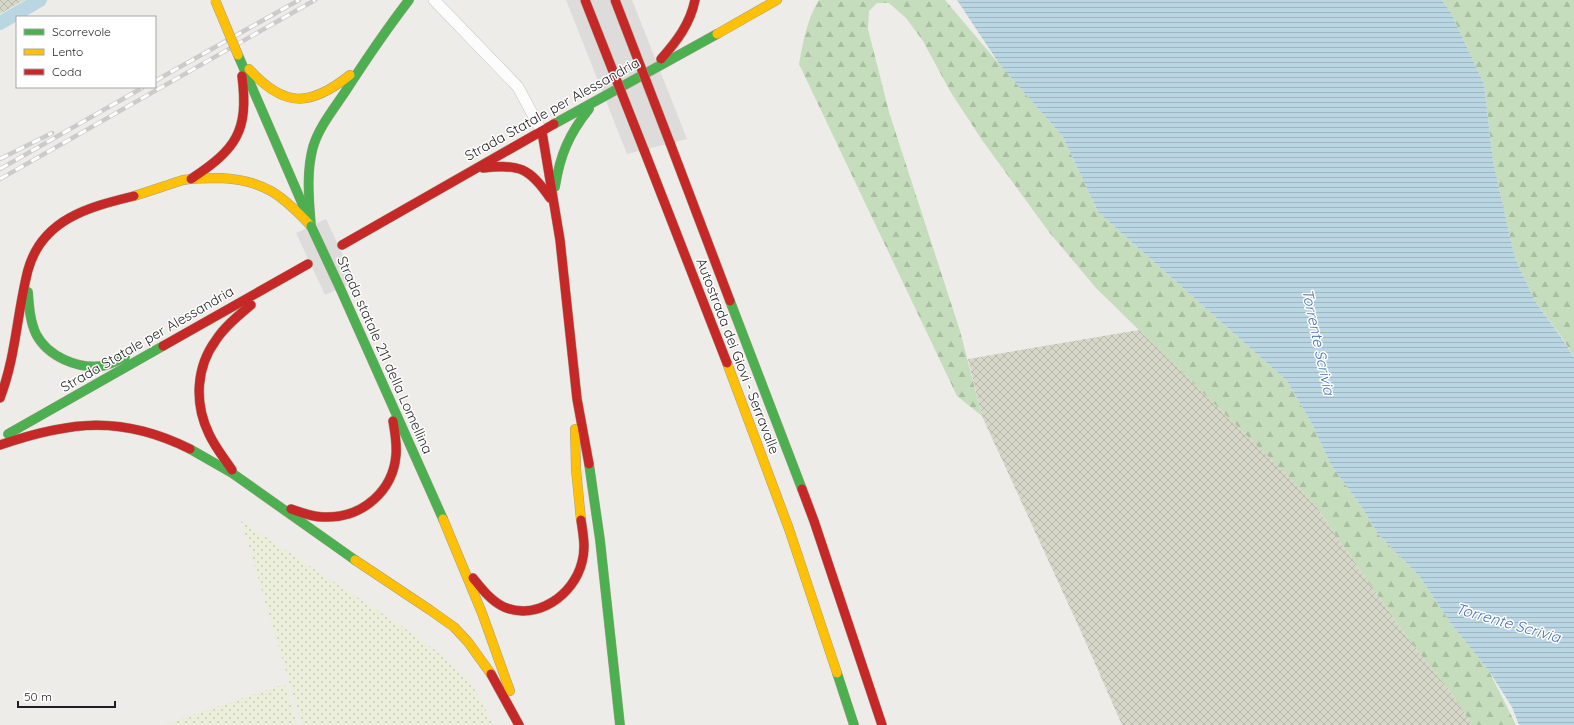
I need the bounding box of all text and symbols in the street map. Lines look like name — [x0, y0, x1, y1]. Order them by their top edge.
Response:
legend — [16, 16, 156, 88]
text: Scorrevole — [52, 24, 111, 39]
text: Lento — [52, 44, 83, 59]
street label: Strada Statale per Alessandria — [461, 53, 643, 165]
text: Coda — [52, 64, 82, 79]
street label: Strada statale 211 della Lomellina — [333, 253, 437, 457]
street label: Autostrada dei Giovi - Serravalle — [692, 255, 784, 457]
street label: Strada Statale per Alessandria — [57, 282, 237, 396]
water label: Torrente Scrivia — [1298, 287, 1339, 397]
water label: Torrente Scrivia — [1454, 599, 1563, 647]
scale bar — [18, 683, 115, 709]
text: 50 m — [24, 689, 52, 704]

